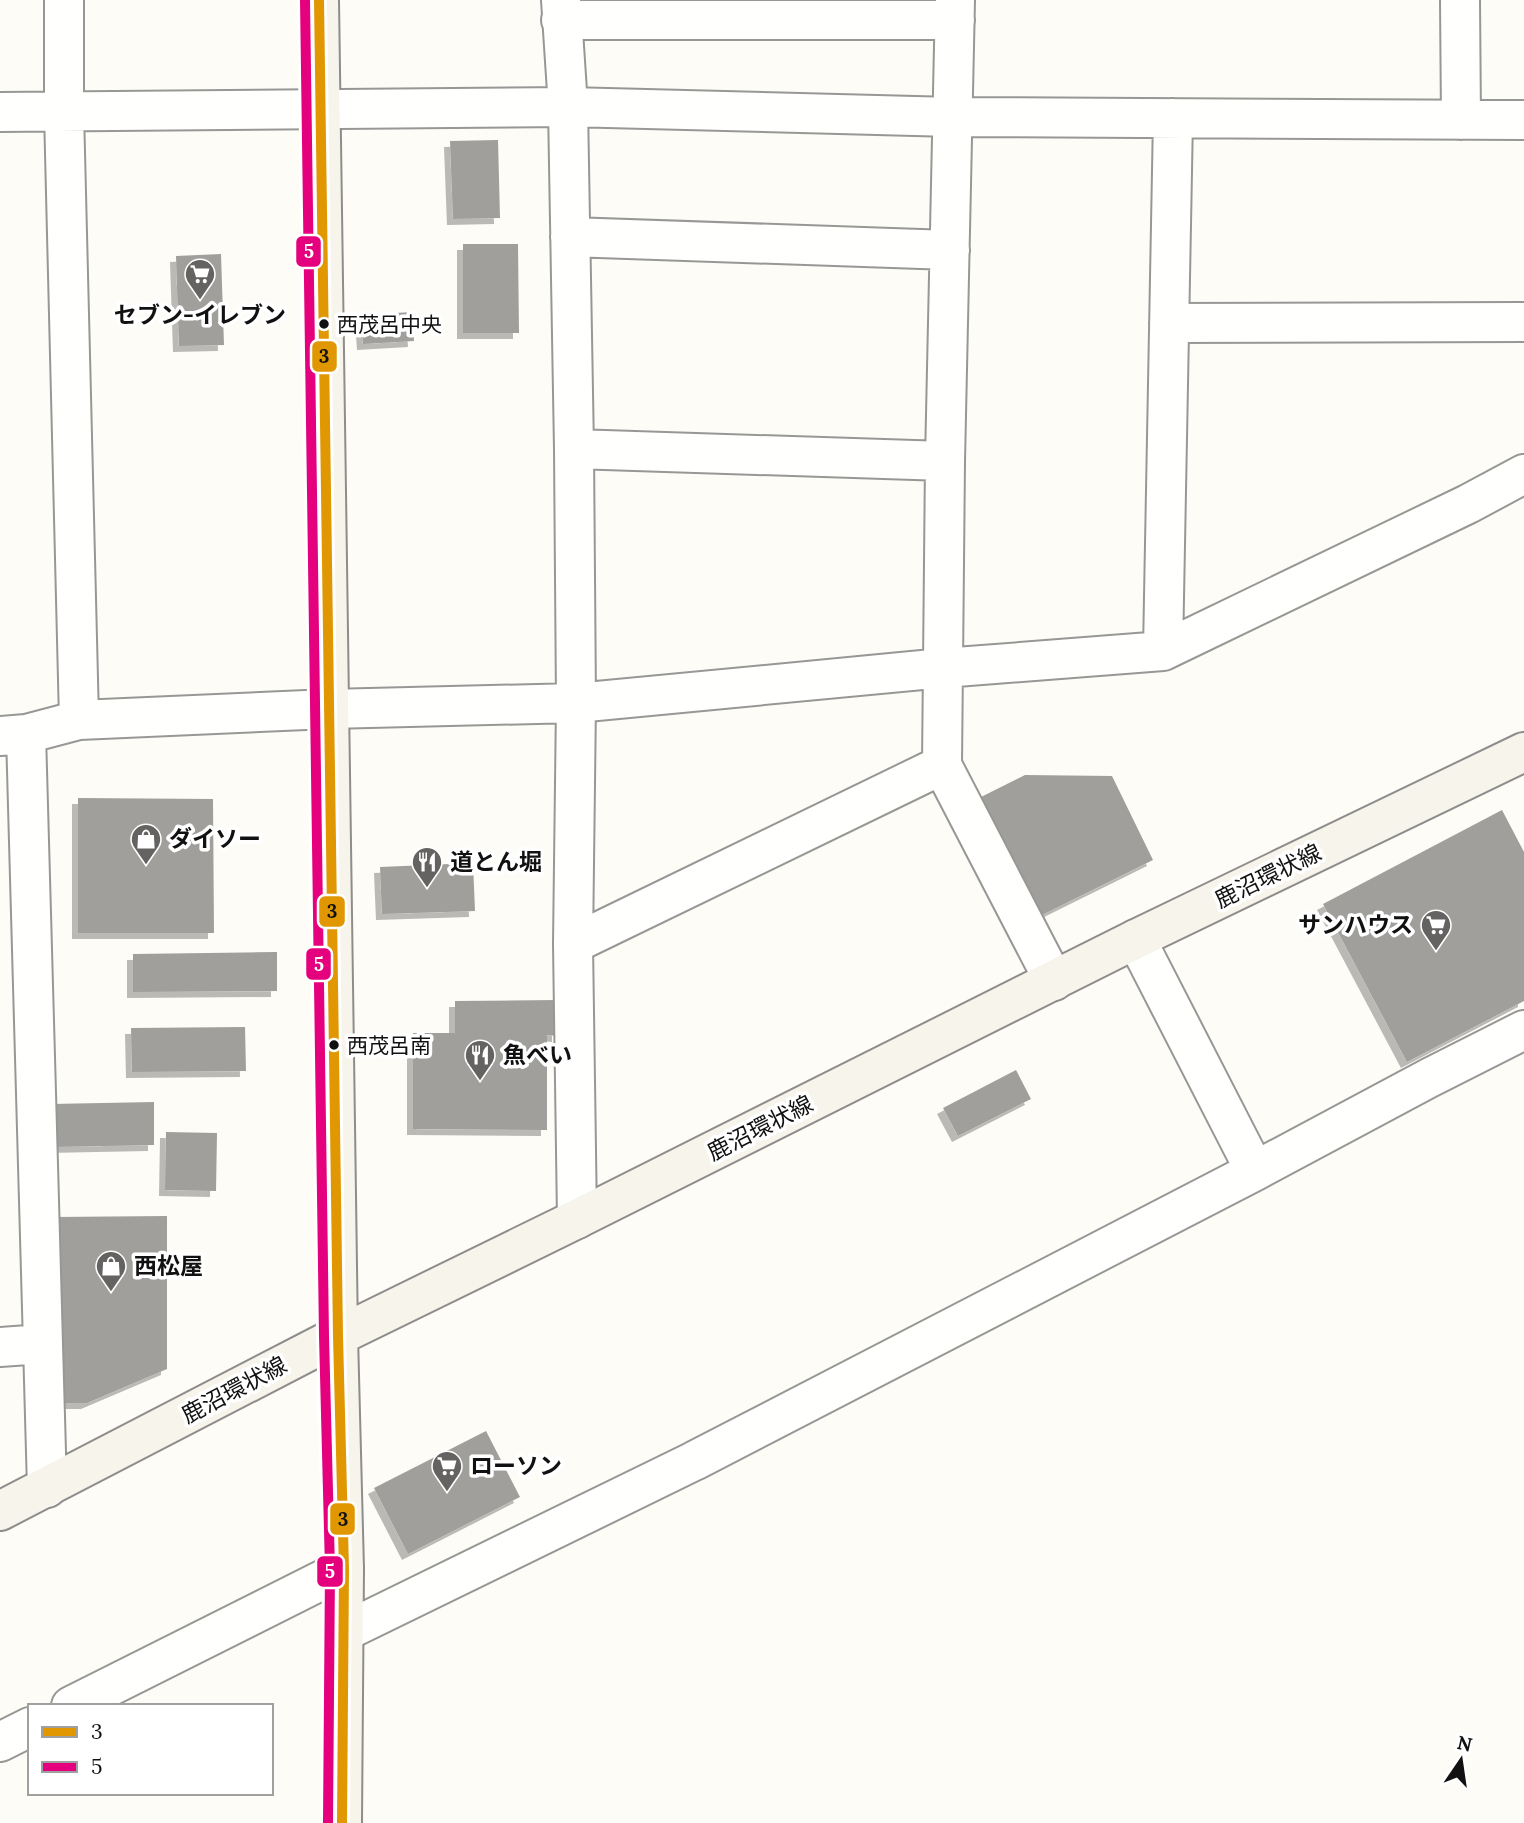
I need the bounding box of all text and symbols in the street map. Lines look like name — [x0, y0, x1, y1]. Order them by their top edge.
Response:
line badge: 5 — [295, 235, 322, 268]
text: 5 — [304, 239, 314, 263]
supermarket icon: セブン-イレブン — [183, 257, 217, 301]
place label: セブン-イレブン — [114, 300, 286, 329]
place label: 西茂呂中央 — [337, 311, 442, 338]
marker: 西茂呂中央 — [317, 317, 331, 331]
line badge: 3 — [311, 340, 338, 373]
text: 3 — [319, 344, 329, 368]
shop icon: ダイソー — [129, 822, 163, 866]
place label: ダイソー — [169, 824, 261, 853]
street label: 鹿沼環状線 — [1210, 837, 1326, 914]
restaurant icon: 道とん堀 — [410, 845, 444, 889]
place label: 道とん堀 — [450, 847, 542, 876]
line badge: 3 — [318, 895, 346, 928]
text: 3 — [327, 899, 337, 923]
supermarket icon: サンハウス — [1419, 908, 1453, 952]
place label: サンハウス — [1298, 910, 1413, 939]
line badge: 5 — [305, 947, 332, 981]
text: 5 — [314, 952, 324, 976]
place label: 西茂呂南 — [347, 1032, 431, 1059]
marker: 西茂呂南 — [327, 1038, 341, 1052]
restaurant icon: 魚べい — [463, 1038, 497, 1082]
place label: 魚べい — [503, 1040, 572, 1069]
street label: 鹿沼環状線 — [702, 1089, 818, 1167]
shop icon: 西松屋 — [94, 1249, 128, 1293]
place label: 西松屋 — [134, 1251, 203, 1280]
street label: 鹿沼環状線 — [176, 1350, 291, 1429]
supermarket icon: ローソン — [430, 1449, 464, 1493]
place label: ローソン — [470, 1451, 562, 1480]
line badge: 3 — [329, 1502, 356, 1536]
text: 3 — [338, 1507, 348, 1531]
line badge: 5 — [316, 1555, 344, 1588]
text: 5 — [325, 1559, 335, 1583]
legend — [28, 1704, 273, 1795]
text: 3 — [91, 1718, 103, 1745]
north arrow — [1426, 1725, 1496, 1795]
text: N — [1455, 1730, 1475, 1757]
text: 5 — [91, 1753, 102, 1780]

